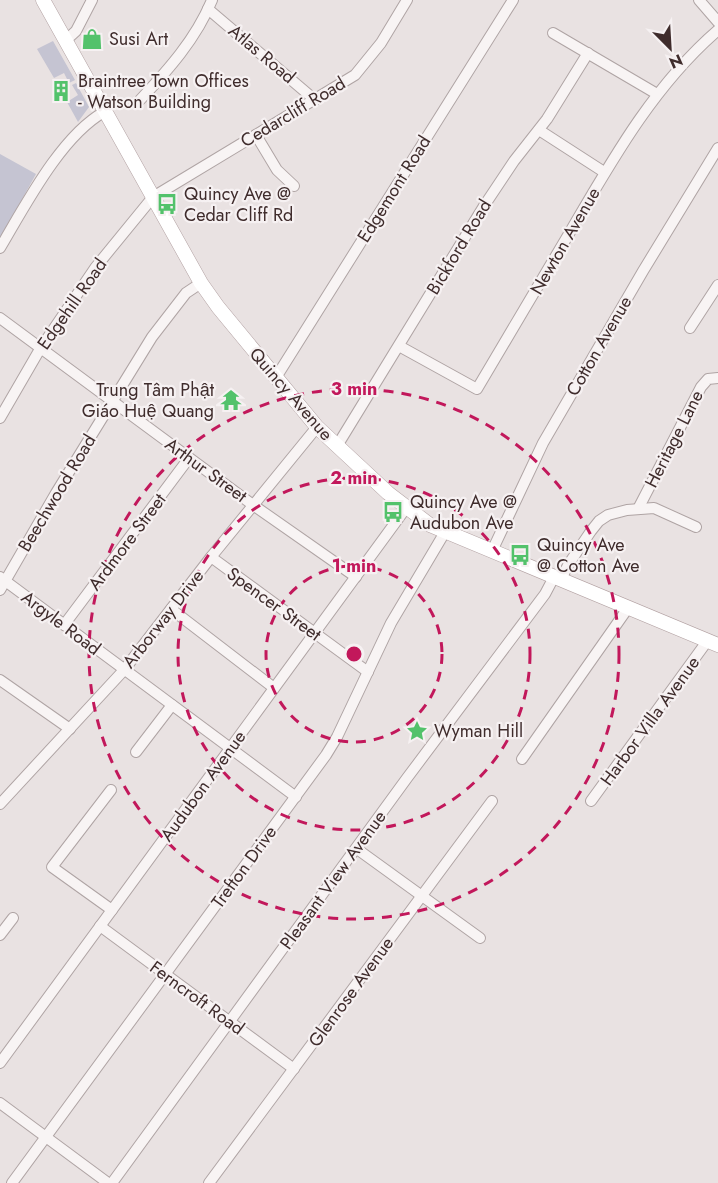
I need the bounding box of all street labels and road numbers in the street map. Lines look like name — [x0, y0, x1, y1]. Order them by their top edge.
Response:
street label: Atlas Road — [223, 18, 301, 90]
street label: Cedarcliff Road — [236, 70, 350, 154]
street label: Edgemont Road — [351, 131, 437, 247]
street label: Newton Avenue — [524, 182, 606, 300]
street label: Bickford Road — [420, 194, 498, 300]
street label: Edgehill Road — [31, 253, 113, 355]
street label: Cotton Avenue — [560, 291, 638, 401]
street label: Quincy Avenue — [243, 342, 339, 446]
street label: Heritage Lane — [638, 386, 710, 492]
street label: Beechwood Road — [12, 429, 102, 557]
street label: Arthur Street — [160, 431, 253, 509]
street label: Ardmore Street — [82, 487, 173, 596]
street label: Spencer Street — [221, 561, 327, 648]
street label: Arborway Drive — [116, 564, 210, 674]
street label: Argyle Road — [16, 584, 106, 662]
street label: Harbor Villa Avenue — [594, 651, 706, 791]
street label: Audubon Avenue — [154, 725, 252, 847]
street label: Pleasant View Avenue — [274, 805, 392, 955]
street label: Trefton Drive — [205, 820, 283, 914]
street label: Glenrose Avenue — [302, 932, 400, 1052]
street label: Ferncroft Road — [144, 955, 250, 1041]

